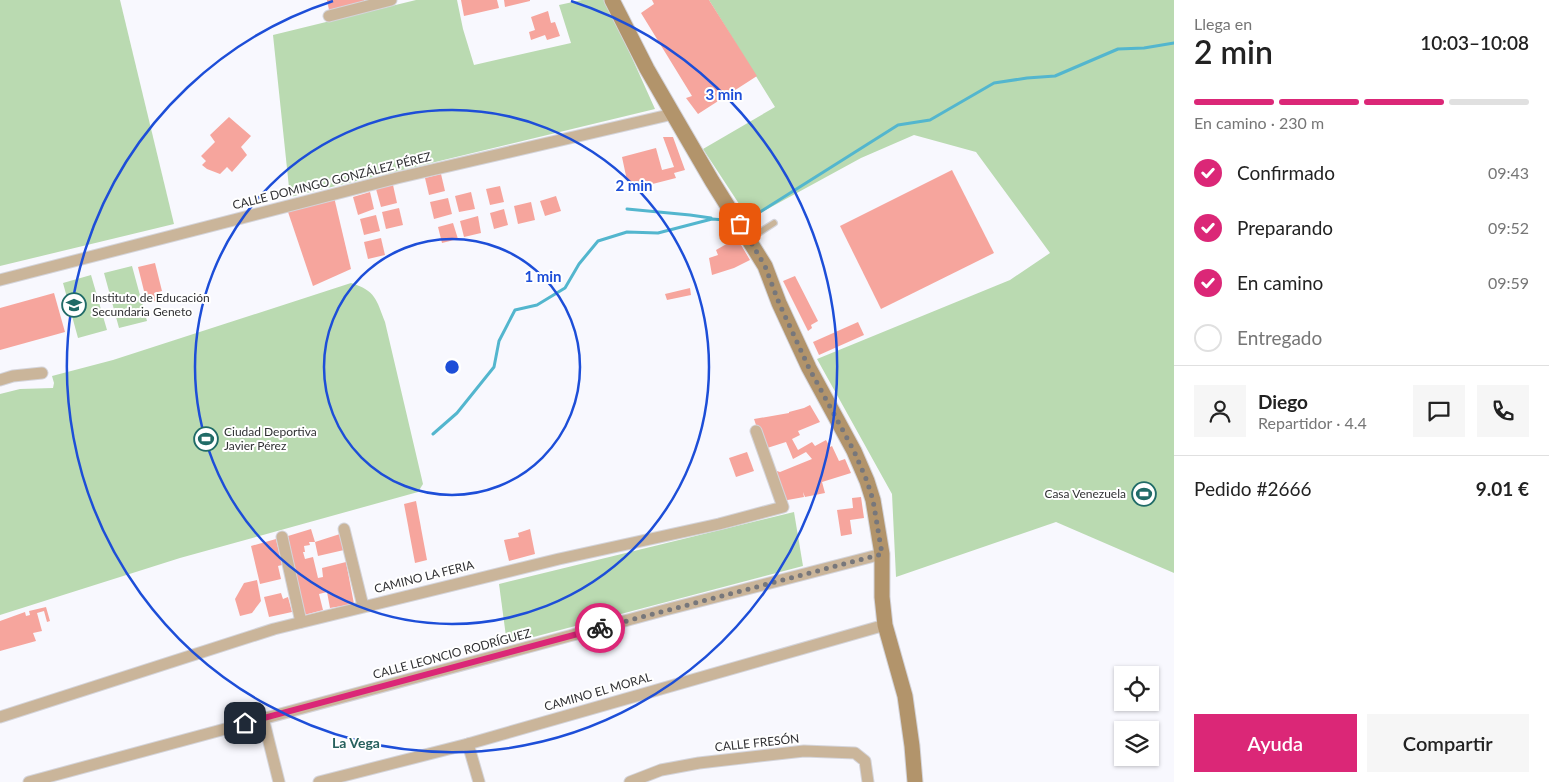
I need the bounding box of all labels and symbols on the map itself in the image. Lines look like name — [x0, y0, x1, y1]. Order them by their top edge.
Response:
text: 3 min — [705, 85, 743, 103]
street label: CALLE DOMINGO GONZÁLEZ PÉREZ — [231, 149, 433, 213]
text: 2 min — [615, 176, 653, 194]
pin — [719, 203, 761, 245]
text: 1 min — [524, 267, 562, 285]
place label: Instituto de Educación Secundaria Geneto — [92, 290, 210, 319]
school or university icon: Instituto de Educación Secundaria Geneto — [61, 292, 87, 318]
centre of rings — [443, 358, 461, 376]
place label: Ciudad Deportiva Javier Pérez — [224, 424, 317, 453]
sports icon: Ciudad Deportiva Javier Pérez — [193, 426, 219, 452]
sports icon: Casa Venezuela — [1131, 481, 1157, 507]
place label: Casa Venezuela — [1044, 486, 1126, 501]
street label: CAMINO LA FERIA — [372, 557, 476, 596]
courier — [575, 603, 625, 653]
street label: CALLE LEONCIO RODRÍGUEZ — [371, 625, 533, 682]
street label: CAMINO EL MORAL — [543, 669, 653, 714]
pin — [224, 702, 266, 744]
street label: CALLE FRESÓN — [714, 731, 800, 754]
district label: La Vega — [332, 734, 380, 751]

